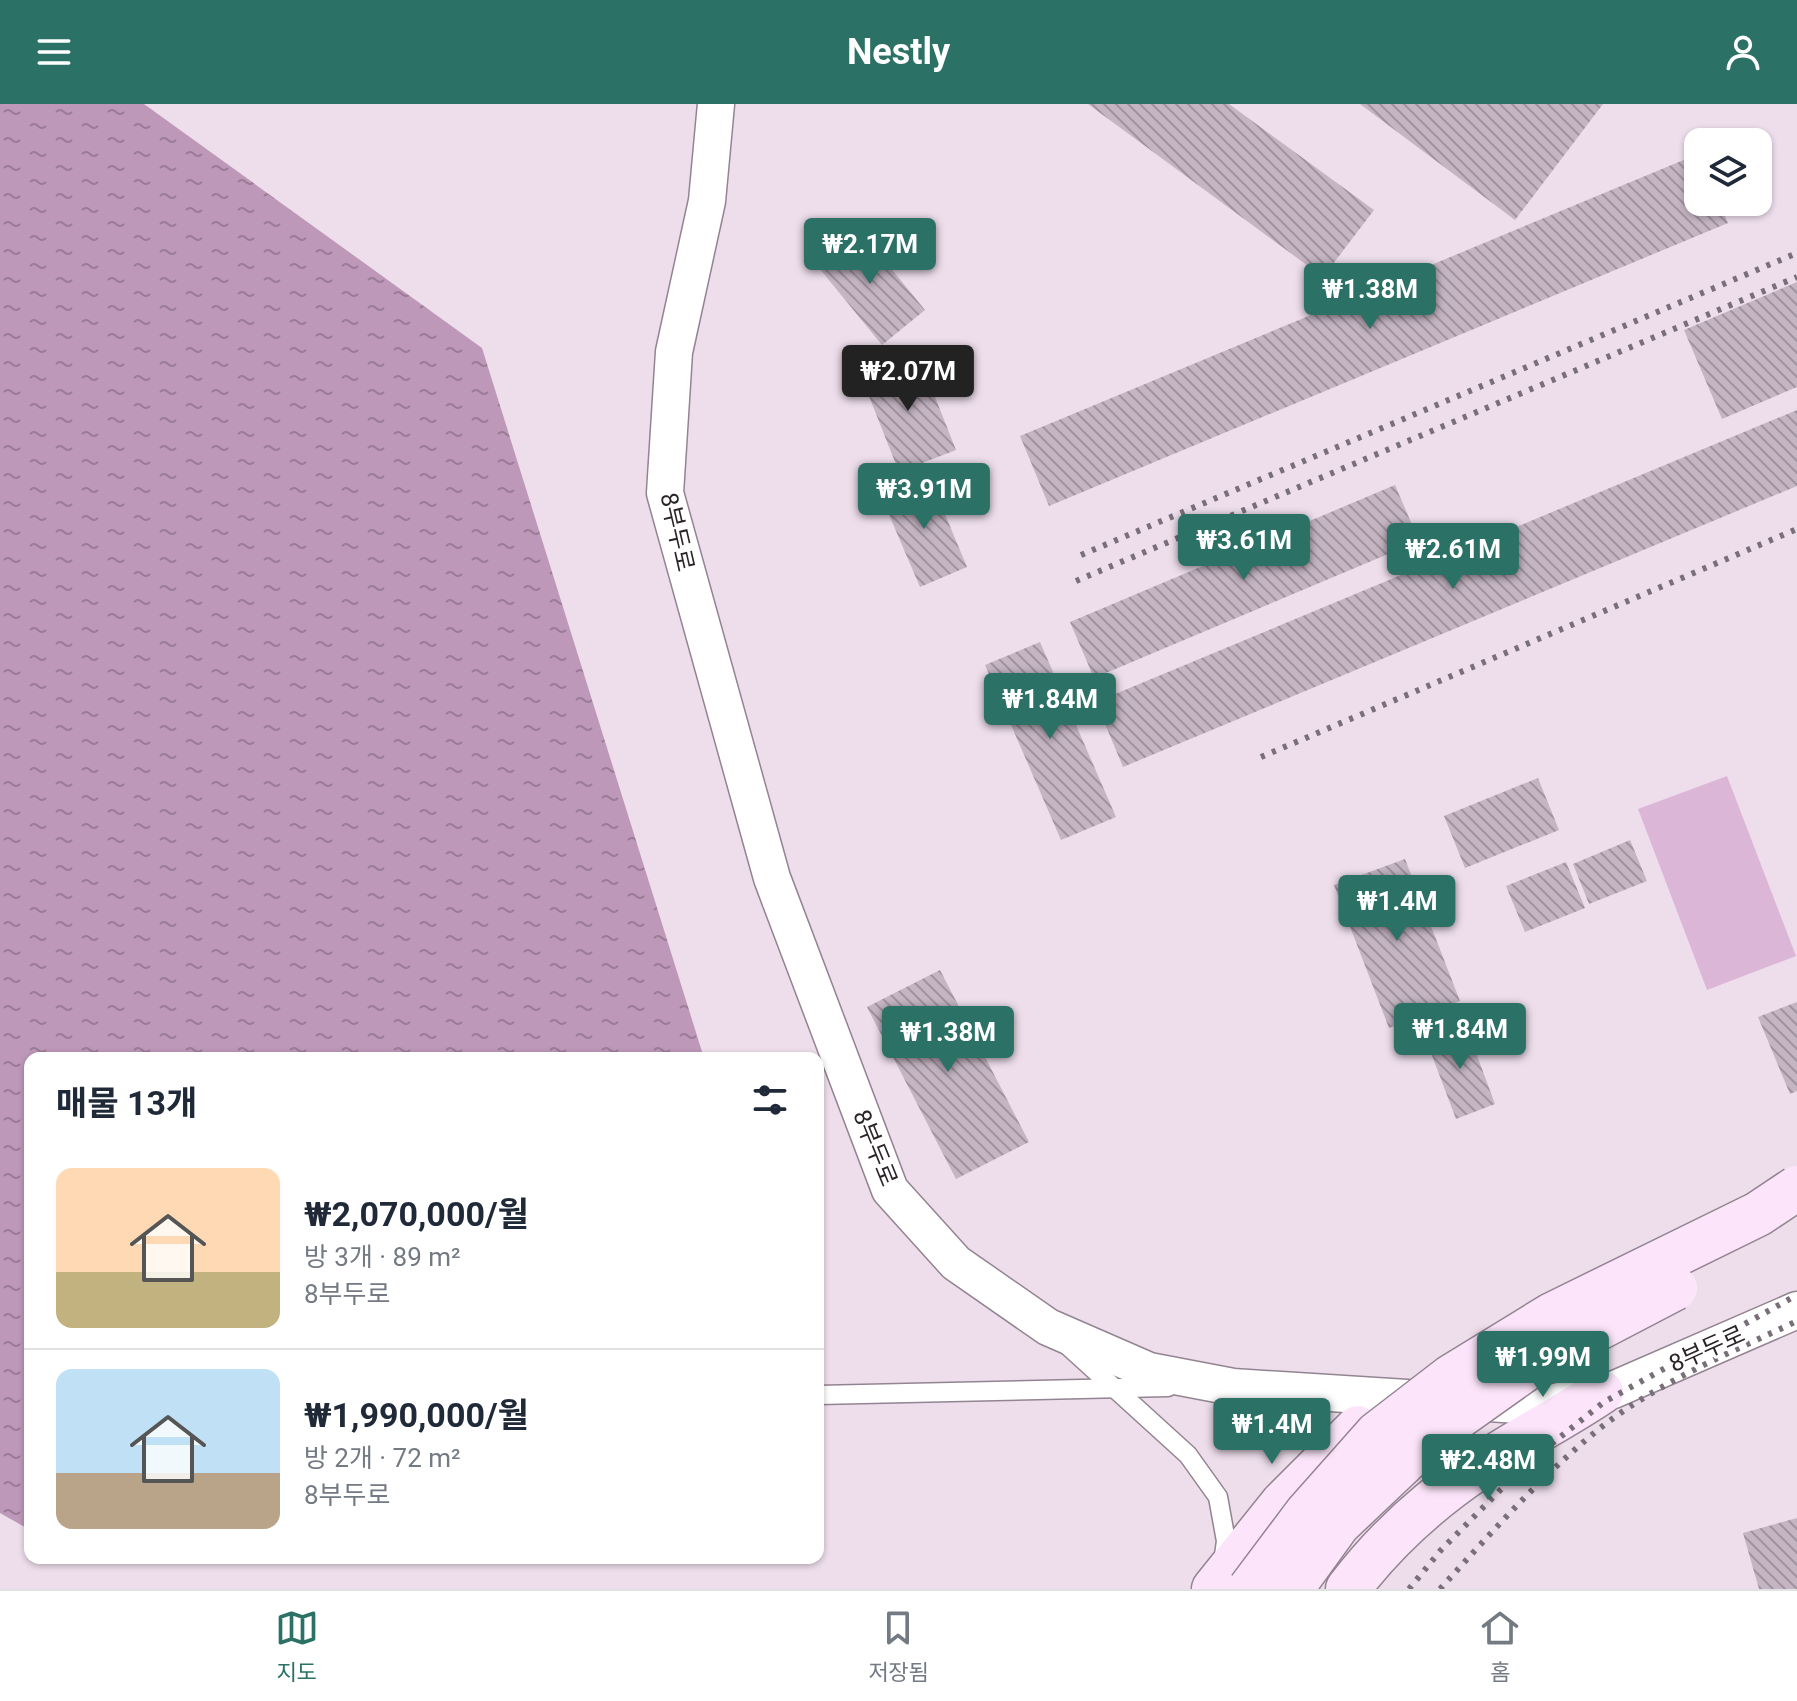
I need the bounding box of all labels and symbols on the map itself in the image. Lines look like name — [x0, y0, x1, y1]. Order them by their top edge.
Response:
pin: ₩2.17M — [805, 218, 935, 286]
pin: ₩1.38M — [1305, 263, 1435, 331]
pin: ₩2.07M — [843, 345, 973, 413]
pin: ₩3.91M — [859, 463, 989, 531]
street label: 8부두로 — [654, 490, 700, 574]
pin: ₩3.61M — [1179, 514, 1309, 582]
pin: ₩2.61M — [1388, 523, 1518, 591]
pin: ₩1.84M — [985, 673, 1115, 741]
pin: ₩1.4M — [1341, 875, 1453, 943]
pin: ₩1.84M — [1395, 1003, 1525, 1071]
pin: ₩1.38M — [883, 1006, 1013, 1074]
street label: 8부두로 — [847, 1106, 903, 1190]
street label: 8부두로 — [1665, 1320, 1749, 1378]
pin: ₩1.99M — [1478, 1331, 1608, 1399]
pin: ₩1.4M — [1216, 1398, 1328, 1466]
pin: ₩2.48M — [1423, 1434, 1553, 1502]

